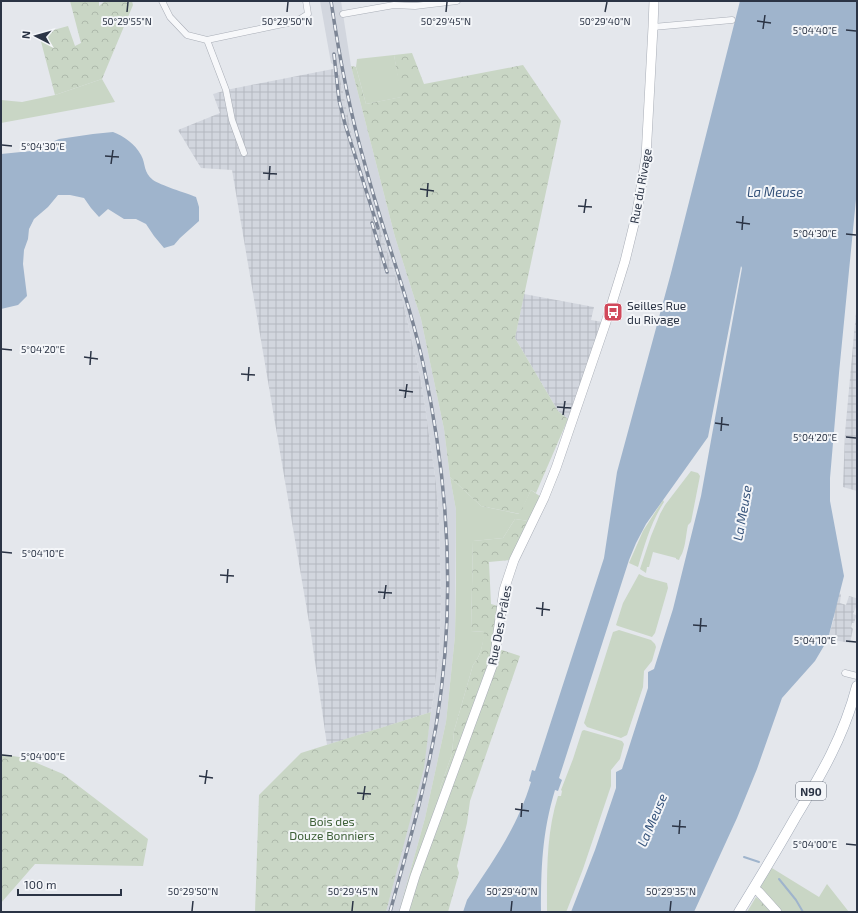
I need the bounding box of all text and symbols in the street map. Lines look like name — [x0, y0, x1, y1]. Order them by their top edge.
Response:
text: 50°29'55"N — [102, 15, 152, 27]
text: 50°29'50"N — [262, 15, 312, 27]
text: 50°29'45"N — [421, 15, 471, 27]
text: 50°29'40"N — [579, 15, 631, 27]
north arrow — [16, 16, 56, 56]
text: 5°04'40"E — [793, 24, 838, 36]
text: N — [19, 30, 32, 40]
text: 5°04'30"E — [21, 140, 65, 152]
street label: Rue du Rivage — [626, 147, 654, 225]
water label: La Meuse — [747, 184, 803, 200]
text: 5°04'30"E — [793, 227, 837, 239]
place label: Seilles Rue du Rivage — [627, 298, 686, 326]
bus stop icon: Seilles Rue du Rivage — [602, 301, 624, 323]
text: 5°04'20"E — [21, 343, 65, 355]
text: 5°04'20"E — [793, 431, 837, 443]
water label: La Meuse — [729, 484, 755, 542]
text: 5°04'10"E — [22, 547, 65, 559]
street label: Rue Des Prâles — [484, 584, 514, 666]
text: 5°04'10"E — [794, 634, 837, 646]
text: 5°04'00"E — [21, 750, 66, 762]
road number: N90 — [796, 782, 826, 800]
water label: La Meuse — [634, 791, 670, 849]
park label: Bois des Douze Bonniers — [289, 814, 375, 842]
text: 5°04'00"E — [793, 838, 838, 850]
scale bar — [18, 871, 121, 897]
text: 100 m — [24, 877, 56, 891]
text: 50°29'50"N — [168, 885, 218, 897]
text: 50°29'45"N — [328, 885, 378, 897]
text: 50°29'40"N — [486, 885, 538, 897]
text: 50°29'35"N — [646, 885, 696, 897]

